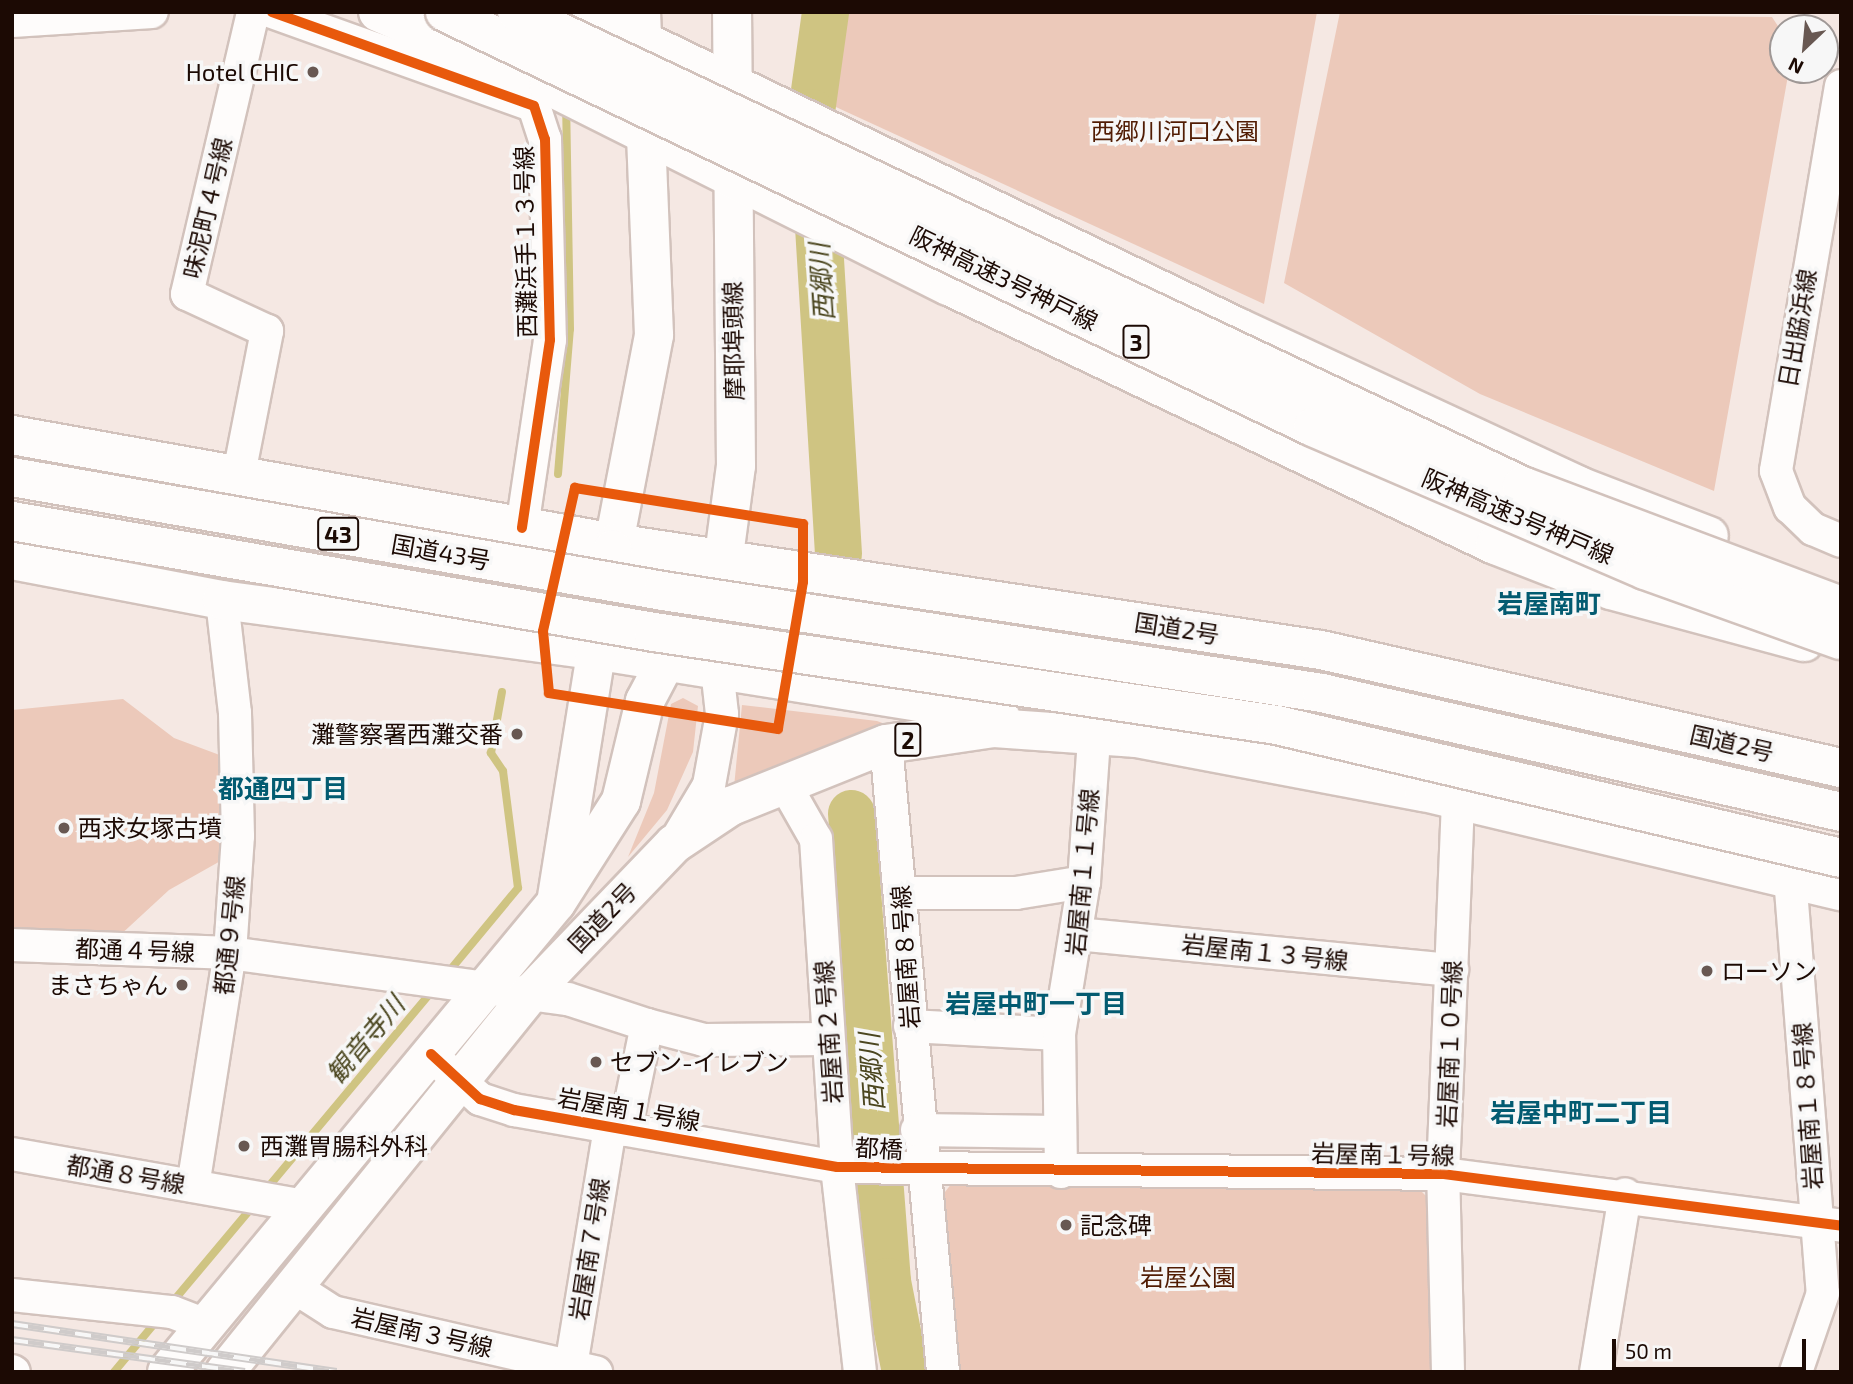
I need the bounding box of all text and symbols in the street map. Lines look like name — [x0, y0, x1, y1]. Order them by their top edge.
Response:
north arrow — [1769, 14, 1839, 84]
text: N — [1784, 53, 1807, 80]
place label: Hotel CHIC — [185, 58, 299, 86]
marker: Hotel CHIC — [305, 64, 321, 80]
park label: 西郷川河口公園 — [1091, 117, 1259, 145]
street label: 味泥町４号線 — [177, 135, 237, 281]
street label: 西灘浜手１３号線 — [509, 146, 541, 338]
street label: 阪神高速3号神戸線 — [905, 220, 1103, 336]
water label: 西郷川 — [803, 242, 839, 322]
street label: 日出脇浜線 — [1772, 266, 1822, 390]
street label: 摩耶埠頭線 — [718, 281, 748, 401]
road number: 3 — [1122, 322, 1150, 362]
street label: 阪神高速3号神戸線 — [1418, 463, 1618, 569]
road number: 43 — [317, 514, 359, 554]
street label: 国道43号 — [389, 529, 493, 575]
district label: 岩屋南町 — [1497, 587, 1601, 619]
street label: 国道2号 — [1133, 607, 1221, 649]
street label: 国道2号 — [1687, 719, 1777, 767]
place label: 灘警察署西灘交番 — [311, 720, 503, 748]
road number: 2 — [894, 720, 922, 760]
marker: 灘警察署西灘交番 — [509, 726, 525, 742]
district label: 都通四丁目 — [218, 772, 348, 804]
street label: 岩屋南１１号線 — [1060, 787, 1104, 957]
place label: 西求女塚古墳 — [78, 814, 222, 842]
marker: 西求女塚古墳 — [56, 820, 72, 836]
street label: 都通９号線 — [208, 874, 250, 996]
street label: 国道2号 — [562, 876, 642, 958]
street label: 岩屋南８号線 — [886, 884, 924, 1030]
street label: 岩屋南１３号線 — [1180, 929, 1350, 975]
street label: 都通４号線 — [75, 934, 195, 966]
place label: ローソン — [1721, 957, 1817, 985]
street label: 岩屋南２号線 — [809, 959, 847, 1105]
street label: 岩屋南１０号線 — [1432, 960, 1466, 1128]
marker: ローソン — [1699, 963, 1715, 979]
place label: まさちゃん — [48, 971, 168, 999]
marker: まさちゃん — [174, 977, 190, 993]
district label: 岩屋中町一丁目 — [945, 987, 1127, 1019]
water label: 観音寺川 — [320, 989, 410, 1089]
street label: 岩屋南１８号線 — [1787, 1021, 1827, 1191]
water label: 西郷川 — [853, 1032, 889, 1112]
place label: セブン-イレブン — [610, 1048, 789, 1076]
marker: セブン-イレブン — [588, 1054, 604, 1070]
street label: 岩屋南１号線 — [556, 1082, 702, 1136]
district label: 岩屋中町二丁目 — [1490, 1096, 1672, 1128]
place label: 西灘胃腸科外科 — [260, 1132, 428, 1160]
street label: 都橋 — [854, 1132, 904, 1164]
marker: 西灘胃腸科外科 — [234, 1136, 254, 1156]
street label: 岩屋南１号線 — [1311, 1138, 1455, 1170]
street label: 都通８号線 — [64, 1149, 188, 1199]
street label: 岩屋南７号線 — [564, 1176, 614, 1322]
place label: 記念碑 — [1080, 1211, 1152, 1239]
marker: 記念碑 — [1058, 1217, 1074, 1233]
park label: 岩屋公園 — [1140, 1263, 1236, 1291]
street label: 岩屋南３号線 — [349, 1302, 495, 1362]
scale bar — [1615, 1324, 1809, 1368]
text: 50 m — [1625, 1338, 1672, 1363]

